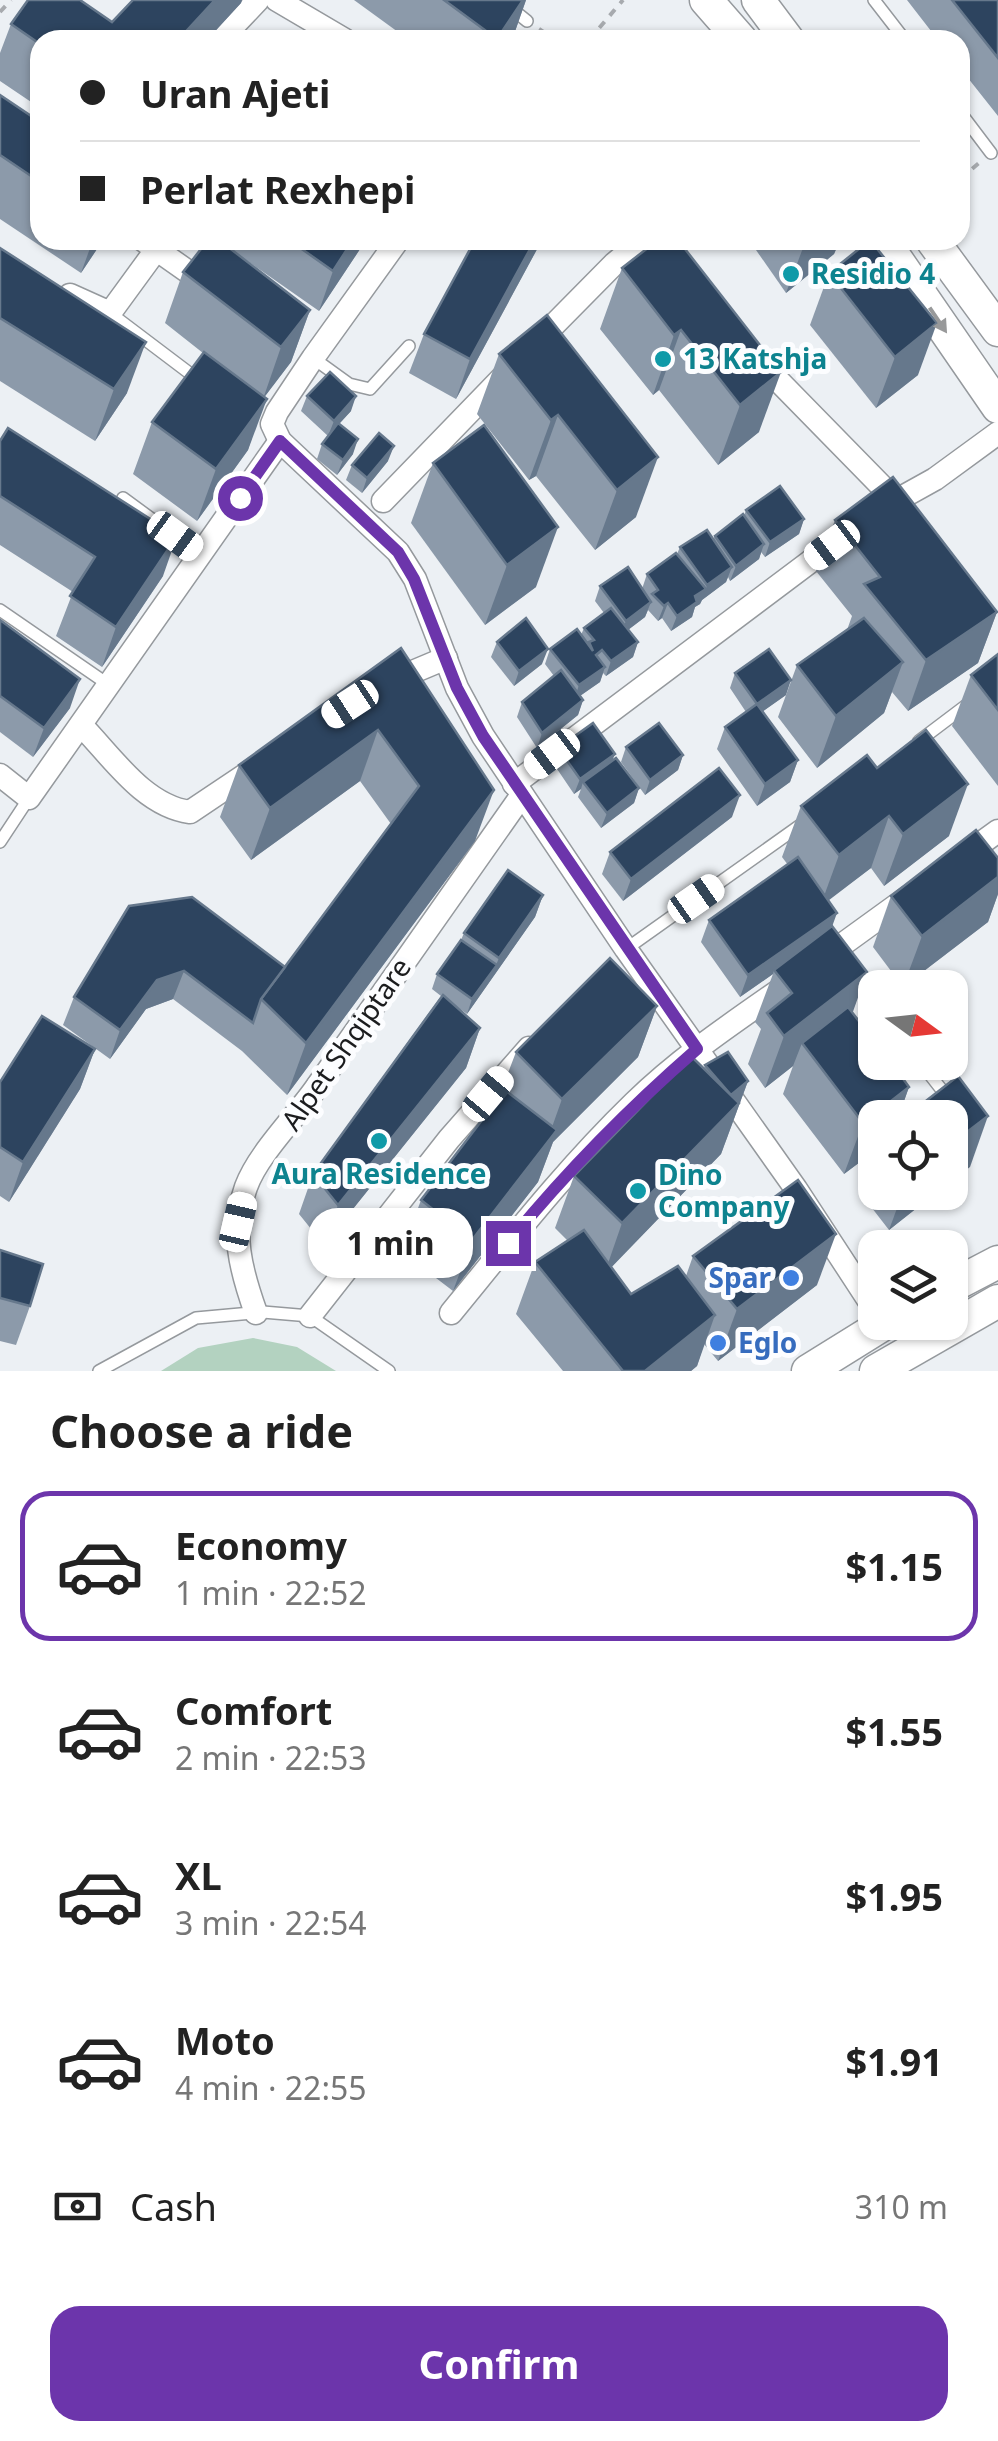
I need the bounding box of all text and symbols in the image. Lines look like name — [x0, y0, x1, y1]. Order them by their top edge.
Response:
text: Uran Ajeti — [140, 67, 330, 119]
text: Perlat Rexhepi — [140, 163, 415, 215]
place label: Residio 4 — [811, 254, 935, 292]
marker: Residio 4 — [780, 263, 802, 285]
one-way arrow — [929, 307, 947, 334]
place label: 13 Katshja — [683, 339, 827, 377]
marker: 13 Katshja — [652, 348, 674, 370]
route start — [218, 476, 263, 521]
car — [142, 506, 208, 566]
car — [799, 515, 865, 575]
car — [317, 675, 383, 733]
car — [519, 724, 585, 784]
car — [663, 870, 729, 928]
street label: Alpet Shqiptare — [272, 950, 419, 1137]
north arrow — [858, 970, 968, 1080]
map controls — [858, 970, 968, 1340]
car — [457, 1061, 519, 1127]
button: locate — [858, 1100, 968, 1210]
marker: Aura Residence — [368, 1130, 390, 1152]
place label: Aura Residence — [272, 1154, 486, 1192]
place label: Dino Company — [658, 1155, 789, 1225]
marker: Dino Company — [627, 1180, 649, 1202]
car — [217, 1189, 259, 1255]
callout: 1 min — [308, 1208, 473, 1278]
text: 1 min — [346, 1221, 435, 1264]
route end — [486, 1221, 531, 1266]
button: layers — [858, 1230, 968, 1340]
place label: Spar — [709, 1258, 771, 1296]
marker: Spar — [780, 1267, 802, 1289]
place label: Eglo — [738, 1323, 797, 1361]
marker: Eglo — [707, 1332, 729, 1354]
text: Choose a ride — [50, 1400, 353, 1461]
text: Economy — [175, 1519, 347, 1571]
icon: car — [55, 1521, 145, 1611]
text: $1.15 — [845, 1540, 943, 1592]
text: 1 min · 22:52 — [175, 1571, 367, 1614]
text: Comfort — [175, 1684, 332, 1736]
icon: car — [55, 1686, 145, 1776]
text: $1.55 — [845, 1705, 943, 1757]
text: 2 min · 22:53 — [175, 1736, 367, 1779]
text: XL — [175, 1849, 222, 1901]
icon: car — [55, 1851, 145, 1941]
text: $1.95 — [845, 1870, 943, 1922]
text: 3 min · 22:54 — [175, 1901, 367, 1944]
text: Moto — [175, 2014, 275, 2066]
icon: car — [55, 2016, 145, 2106]
text: $1.91 — [845, 2035, 943, 2087]
text: 4 min · 22:55 — [175, 2066, 367, 2109]
icon: cash — [50, 2179, 105, 2234]
text: Cash — [130, 2180, 217, 2232]
text: 310 m — [855, 2185, 948, 2228]
button: Confirm — [50, 2306, 948, 2421]

